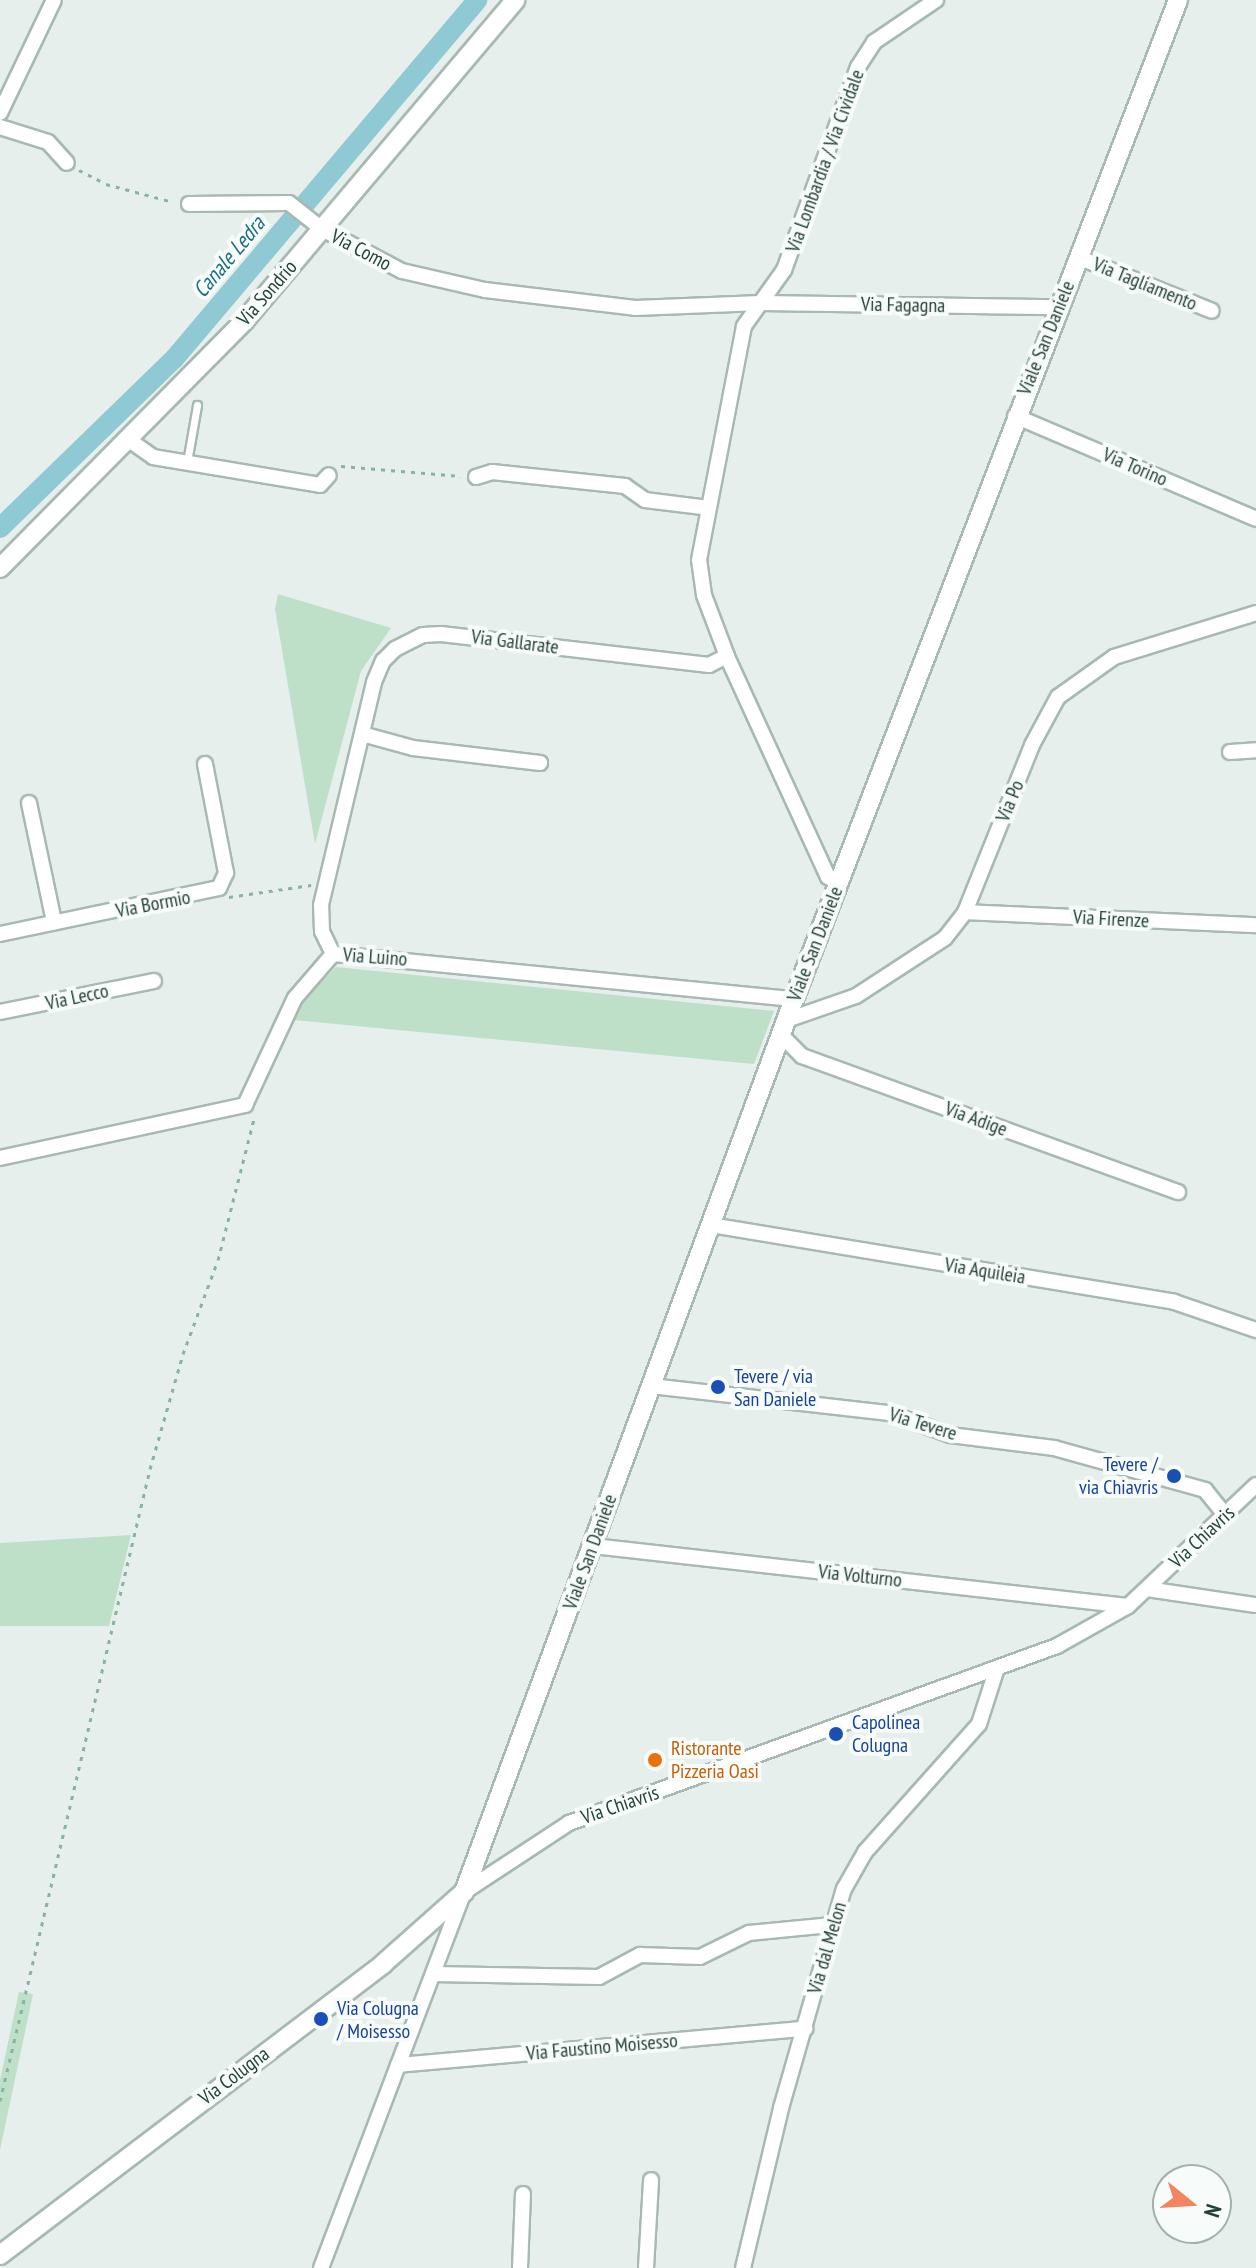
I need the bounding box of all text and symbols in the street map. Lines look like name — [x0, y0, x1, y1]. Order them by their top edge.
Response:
street label: Via Lombardia / Via Cividale — [781, 66, 869, 256]
water label: Canale Ledra — [188, 211, 270, 303]
street label: Via Como — [327, 224, 395, 276]
street label: Via Tagliamento — [1089, 252, 1201, 316]
street label: Via Sondrio — [232, 255, 302, 331]
street label: Viale San Daniele — [1012, 277, 1080, 399]
street label: Via Fagagna — [861, 292, 945, 318]
street label: Via Torino — [1099, 443, 1171, 491]
street label: Via Gallarate — [470, 625, 560, 659]
street label: Via Po — [991, 777, 1029, 825]
street label: Viale San Daniele — [782, 883, 848, 1005]
street label: Via Bormio — [114, 885, 192, 923]
street label: Via Firenze — [1072, 905, 1150, 933]
street label: Via Luino — [342, 943, 408, 971]
street label: Via Lecco — [43, 979, 111, 1015]
street label: Via Adige — [941, 1097, 1011, 1141]
street label: Via Aquileia — [943, 1253, 1027, 1289]
place label: Tevere / via San Daniele — [734, 1364, 816, 1411]
marker: Tevere / via San Daniele — [709, 1378, 727, 1396]
street label: Via Tevere — [886, 1402, 960, 1446]
place label: Tevere / via Chiavris — [1079, 1452, 1158, 1499]
marker: Tevere / via Chiavris — [1165, 1467, 1183, 1485]
street label: Viale San Daniele — [558, 1491, 622, 1613]
street label: Via Chiavris — [1164, 1501, 1240, 1573]
street label: Via Volturno — [817, 1560, 903, 1592]
place label: Capolinea Colugna — [852, 1710, 920, 1757]
marker: Capolinea Colugna — [827, 1725, 845, 1743]
place label: Ristorante Pizzeria Oasi — [671, 1736, 759, 1783]
marker: Ristorante Pizzeria Oasi — [646, 1751, 664, 1769]
street label: Via Chiavris — [578, 1781, 662, 1829]
street label: Via dal Melon — [802, 1899, 852, 1997]
place label: Via Colugna / Moisesso — [337, 1996, 419, 2043]
marker: Via Colugna / Moisesso — [312, 2010, 330, 2028]
street label: Via Faustino Moisesso — [525, 2028, 679, 2066]
street label: Via Colugna — [194, 2042, 274, 2110]
north arrow — [1152, 2164, 1232, 2244]
text: N — [1198, 2201, 1228, 2221]

